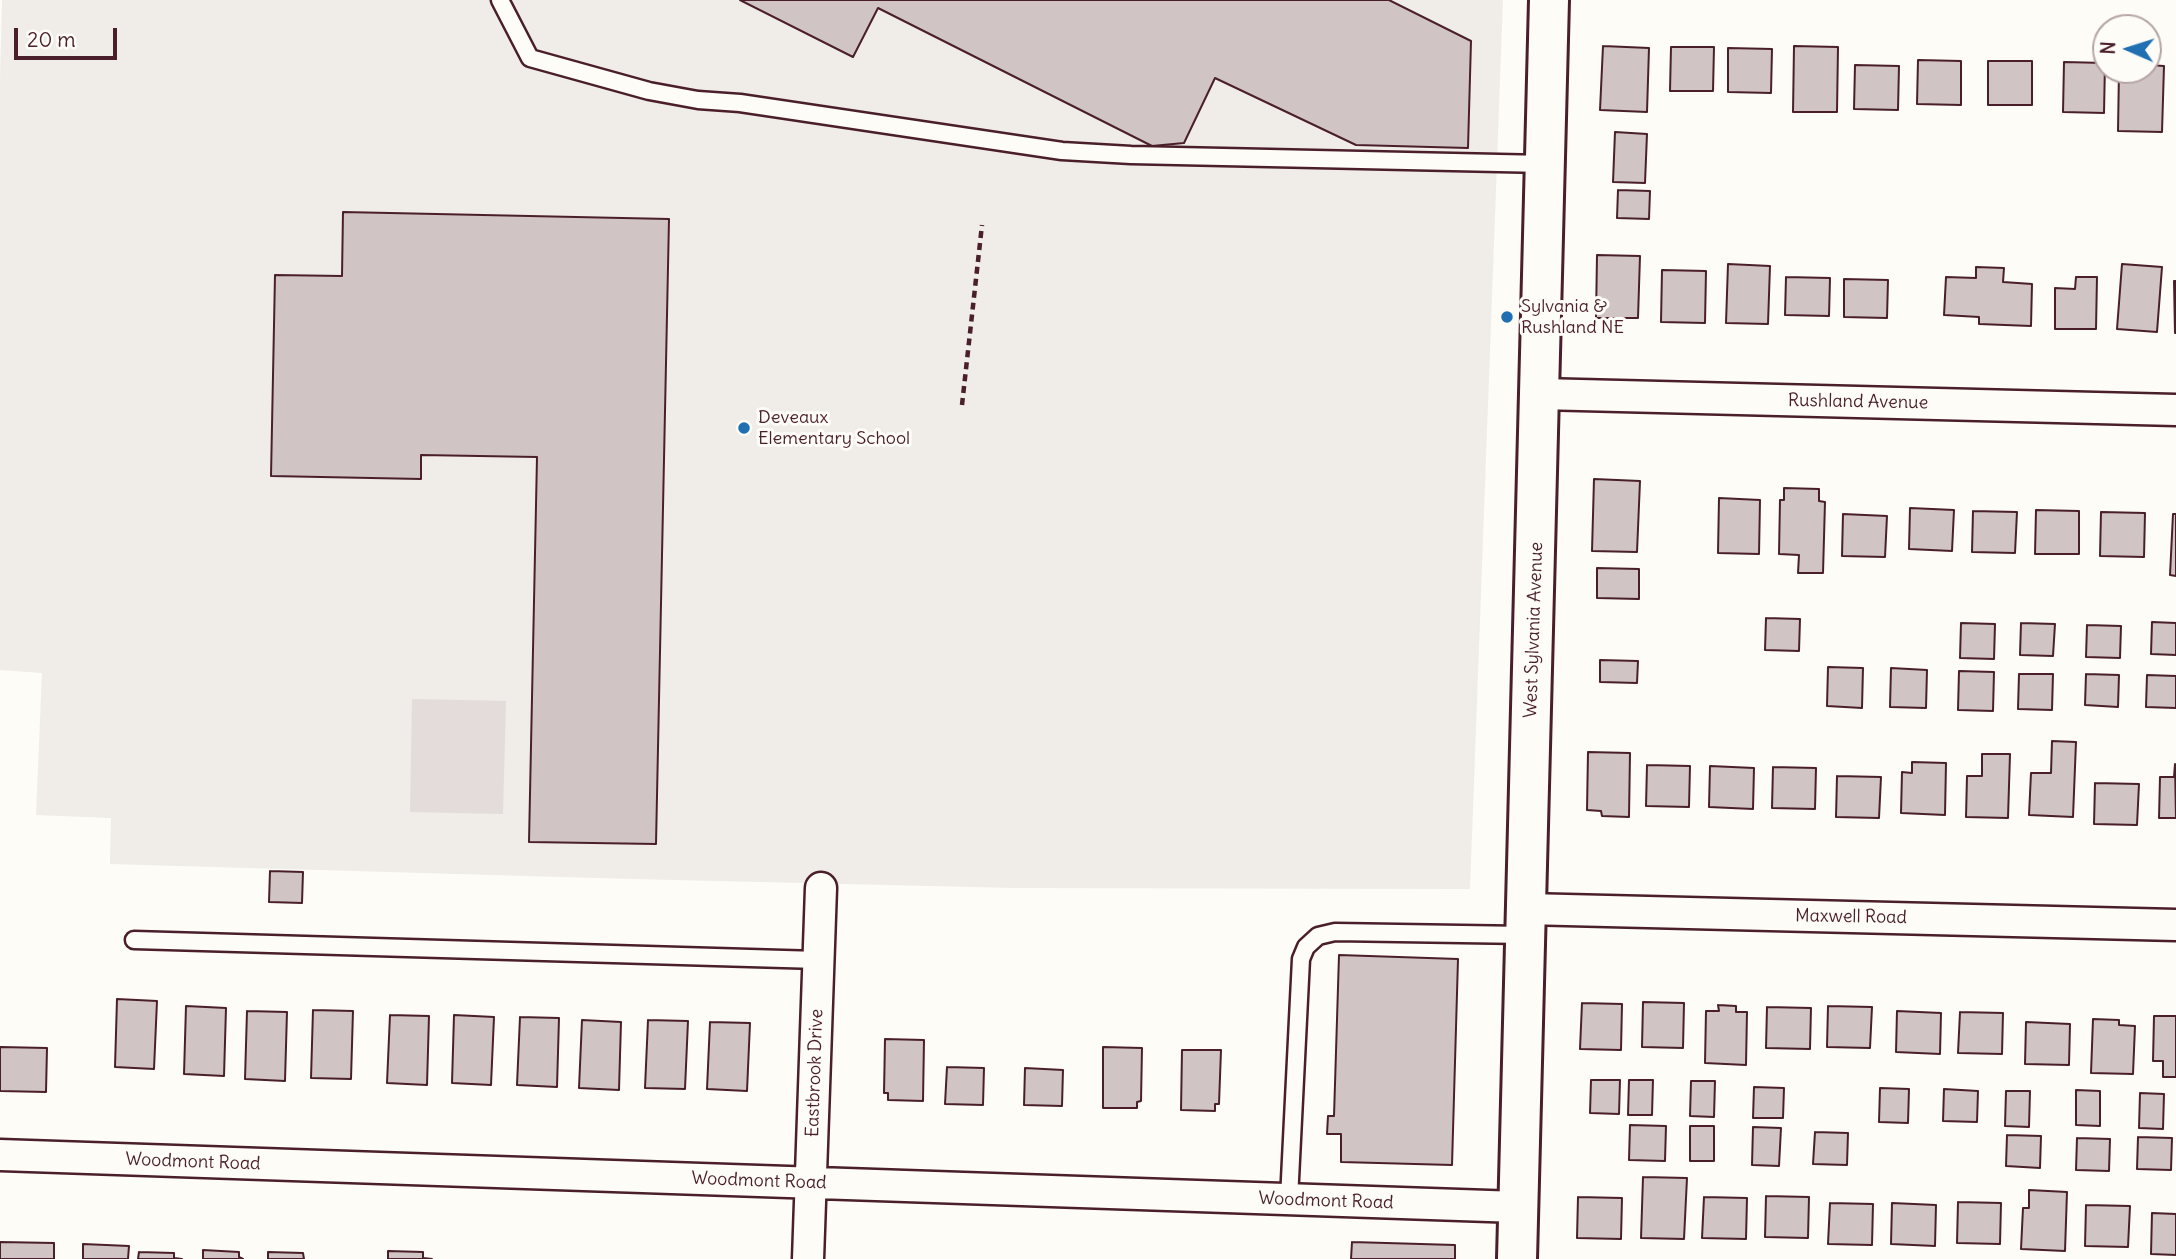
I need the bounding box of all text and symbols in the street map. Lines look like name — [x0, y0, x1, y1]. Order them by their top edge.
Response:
scale bar — [18, 14, 121, 58]
north arrow — [2092, 14, 2162, 84]
text: 20 m — [27, 26, 76, 53]
text: N — [2096, 41, 2120, 55]
place label: Sylvania & Rushland NE — [1521, 296, 1624, 338]
marker: Sylvania & Rushland NE — [1499, 309, 1515, 325]
street label: Rushland Avenue — [1788, 390, 1928, 414]
place label: Deveaux Elementary School — [758, 407, 910, 450]
marker: Deveaux Elementary School — [736, 420, 752, 436]
street label: West Sylvania Avenue — [1520, 541, 1548, 719]
street label: Maxwell Road — [1795, 905, 1907, 929]
street label: Eastbrook Drive — [802, 1009, 828, 1137]
street label: Woodmont Road — [125, 1149, 261, 1175]
street label: Woodmont Road — [691, 1168, 827, 1194]
street label: Woodmont Road — [1258, 1188, 1394, 1214]

